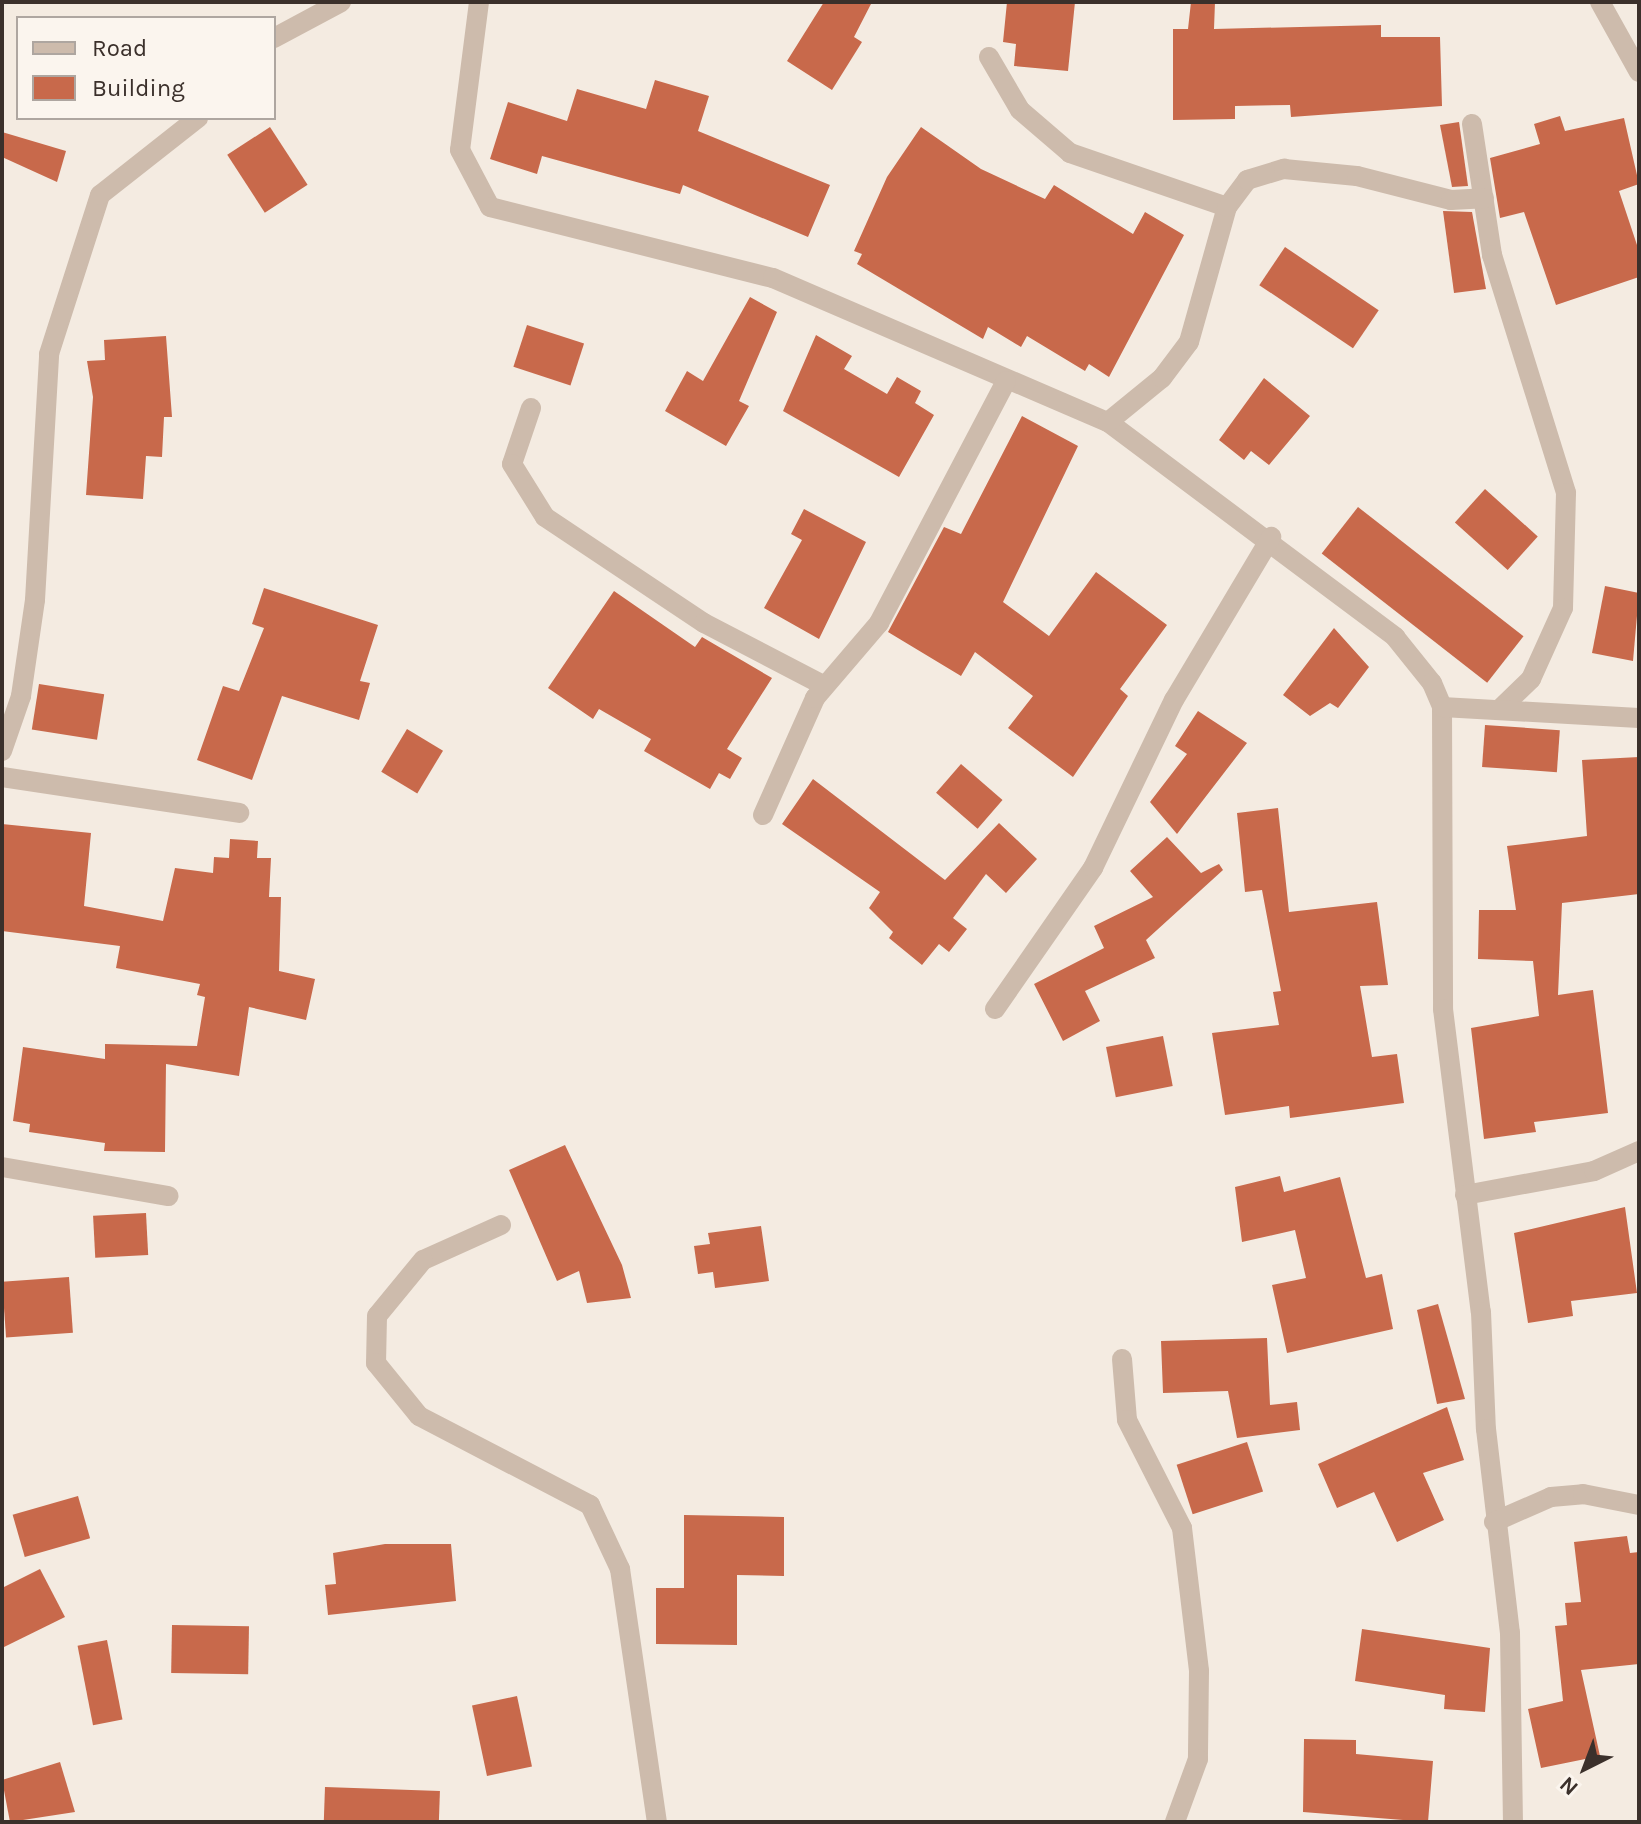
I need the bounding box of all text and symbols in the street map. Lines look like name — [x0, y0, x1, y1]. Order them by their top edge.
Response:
legend — [16, 16, 276, 120]
text: Road — [92, 34, 147, 62]
text: Building — [92, 74, 185, 102]
north arrow — [1545, 1728, 1625, 1808]
text: N — [1554, 1771, 1584, 1801]

